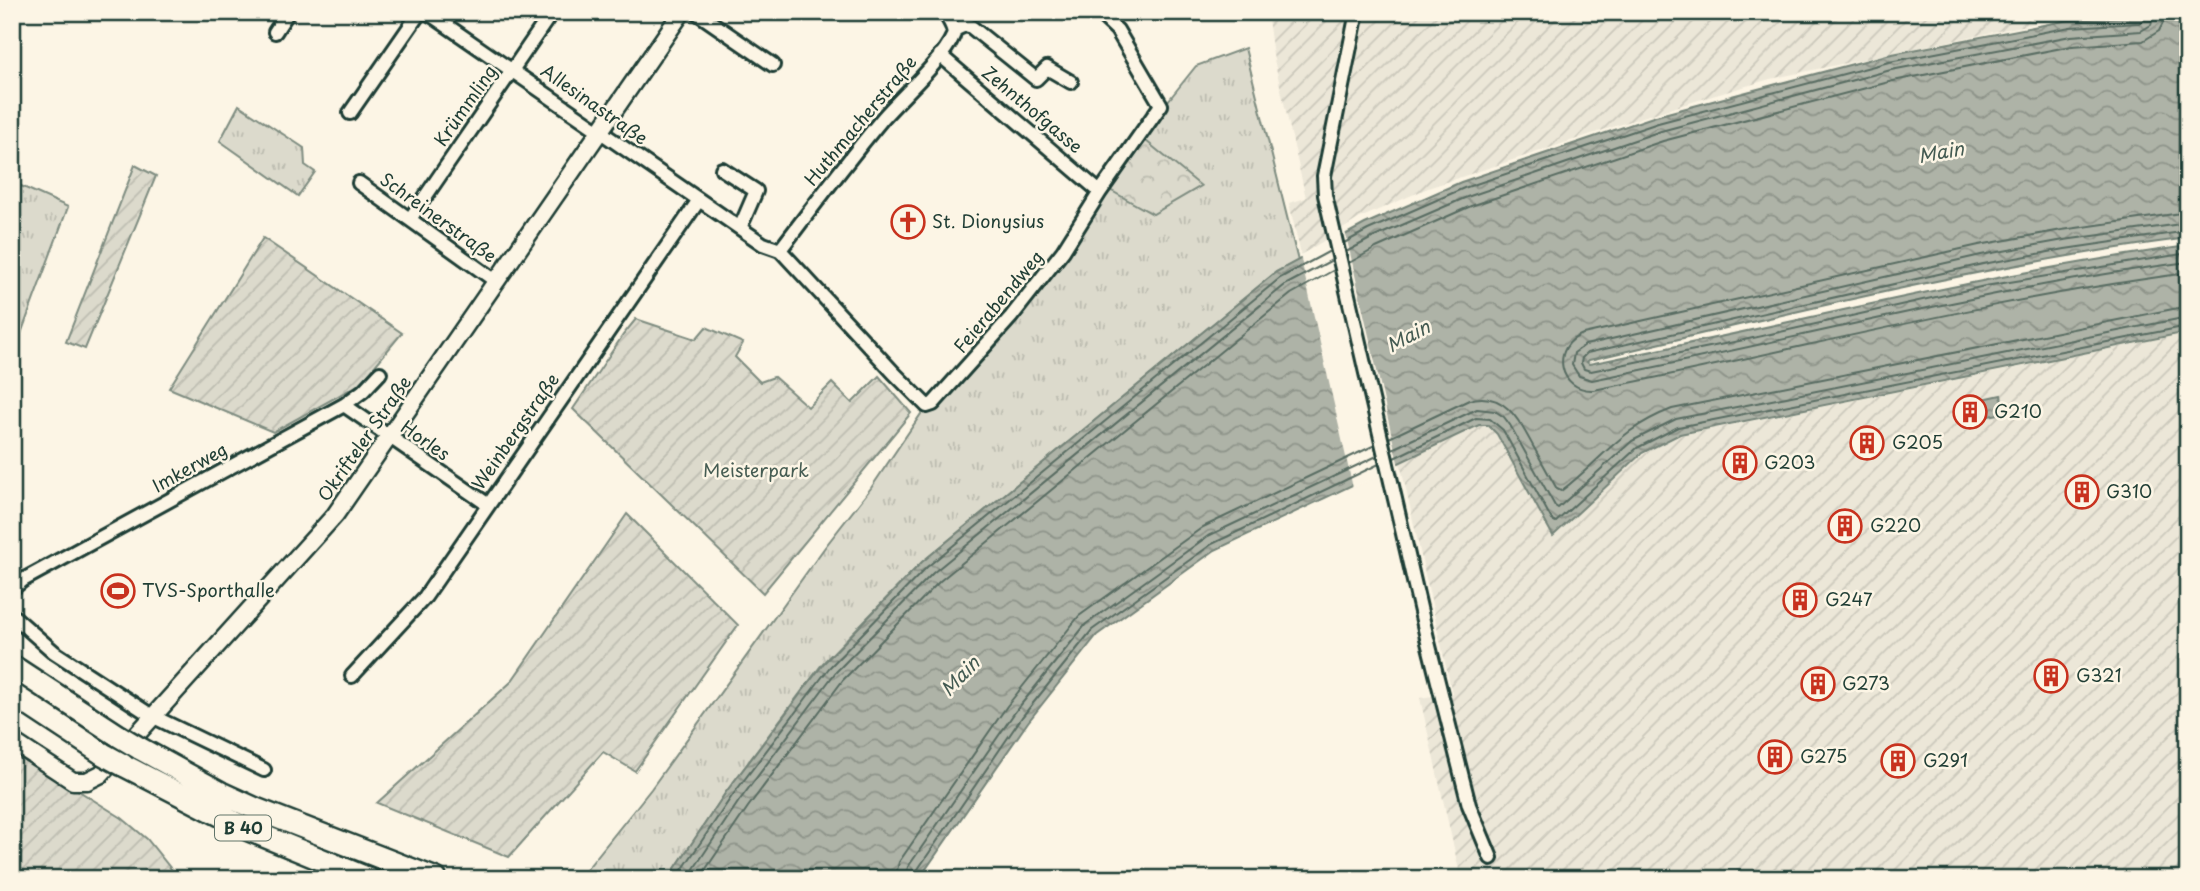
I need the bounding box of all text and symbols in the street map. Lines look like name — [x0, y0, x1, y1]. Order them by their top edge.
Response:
street label: Huthmacherstraße — [797, 49, 923, 191]
street label: Allesinastraße — [536, 57, 654, 151]
street label: Krümmling — [427, 59, 503, 151]
street label: Zehnthofgasse — [977, 59, 1089, 159]
water label: Main — [1916, 133, 1967, 169]
street label: Schreinerstraße — [375, 165, 503, 268]
church icon: St. Dionysius — [889, 203, 927, 241]
place label: St. Dionysius — [932, 207, 1044, 234]
street label: Feierabendweg — [947, 244, 1049, 358]
water label: Main — [1381, 311, 1436, 358]
street label: Weinbergstraße — [464, 367, 565, 495]
street label: Okrifteler Straße — [310, 370, 417, 506]
building icon: G210 — [1951, 393, 1989, 431]
place label: G210 — [1994, 397, 2042, 424]
street label: Horles — [396, 413, 456, 466]
building icon: G205 — [1848, 424, 1886, 462]
place label: G205 — [1892, 428, 1943, 455]
street label: Imkerweg — [147, 435, 232, 498]
building icon: G203 — [1721, 444, 1759, 482]
place label: G203 — [1764, 448, 1815, 475]
park label: Meisterpark — [703, 456, 809, 483]
building icon: G310 — [2063, 473, 2101, 511]
place label: G310 — [2106, 477, 2152, 504]
building icon: G220 — [1826, 507, 1864, 545]
place label: G220 — [1870, 511, 1921, 538]
sports icon: TVS-Sporthalle — [99, 572, 137, 610]
place label: TVS-Sporthalle — [142, 576, 275, 603]
building icon: G247 — [1781, 581, 1819, 619]
place label: G247 — [1825, 585, 1873, 612]
water label: Main — [933, 648, 986, 702]
building icon: G321 — [2032, 657, 2070, 695]
place label: G321 — [2076, 661, 2122, 688]
building icon: G273 — [1799, 665, 1837, 703]
place label: G273 — [1842, 669, 1890, 696]
building icon: G275 — [1756, 738, 1794, 776]
place label: G275 — [1800, 742, 1847, 769]
building icon: G291 — [1879, 742, 1917, 780]
place label: G291 — [1923, 746, 1968, 773]
road number: B 40 — [215, 816, 271, 841]

